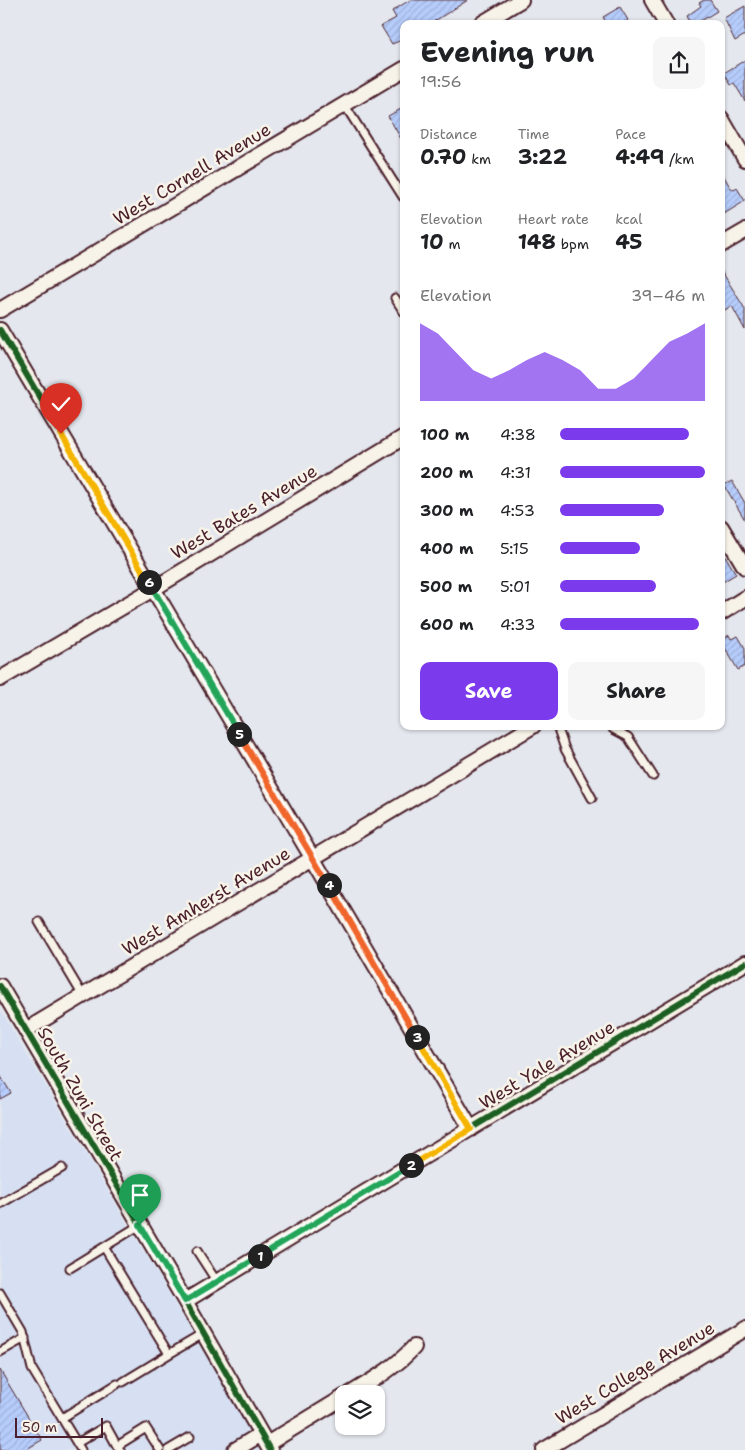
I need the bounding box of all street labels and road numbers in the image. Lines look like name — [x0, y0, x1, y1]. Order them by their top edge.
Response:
street label: West Cornell Avenue — [109, 117, 275, 231]
street label: West Bates Avenue — [167, 459, 321, 565]
street label: West Amherst Avenue — [117, 841, 295, 961]
street label: West Yale Avenue — [475, 1015, 619, 1115]
street label: South Zuni Street — [32, 1022, 128, 1166]
street label: West College Avenue — [551, 1316, 719, 1430]

